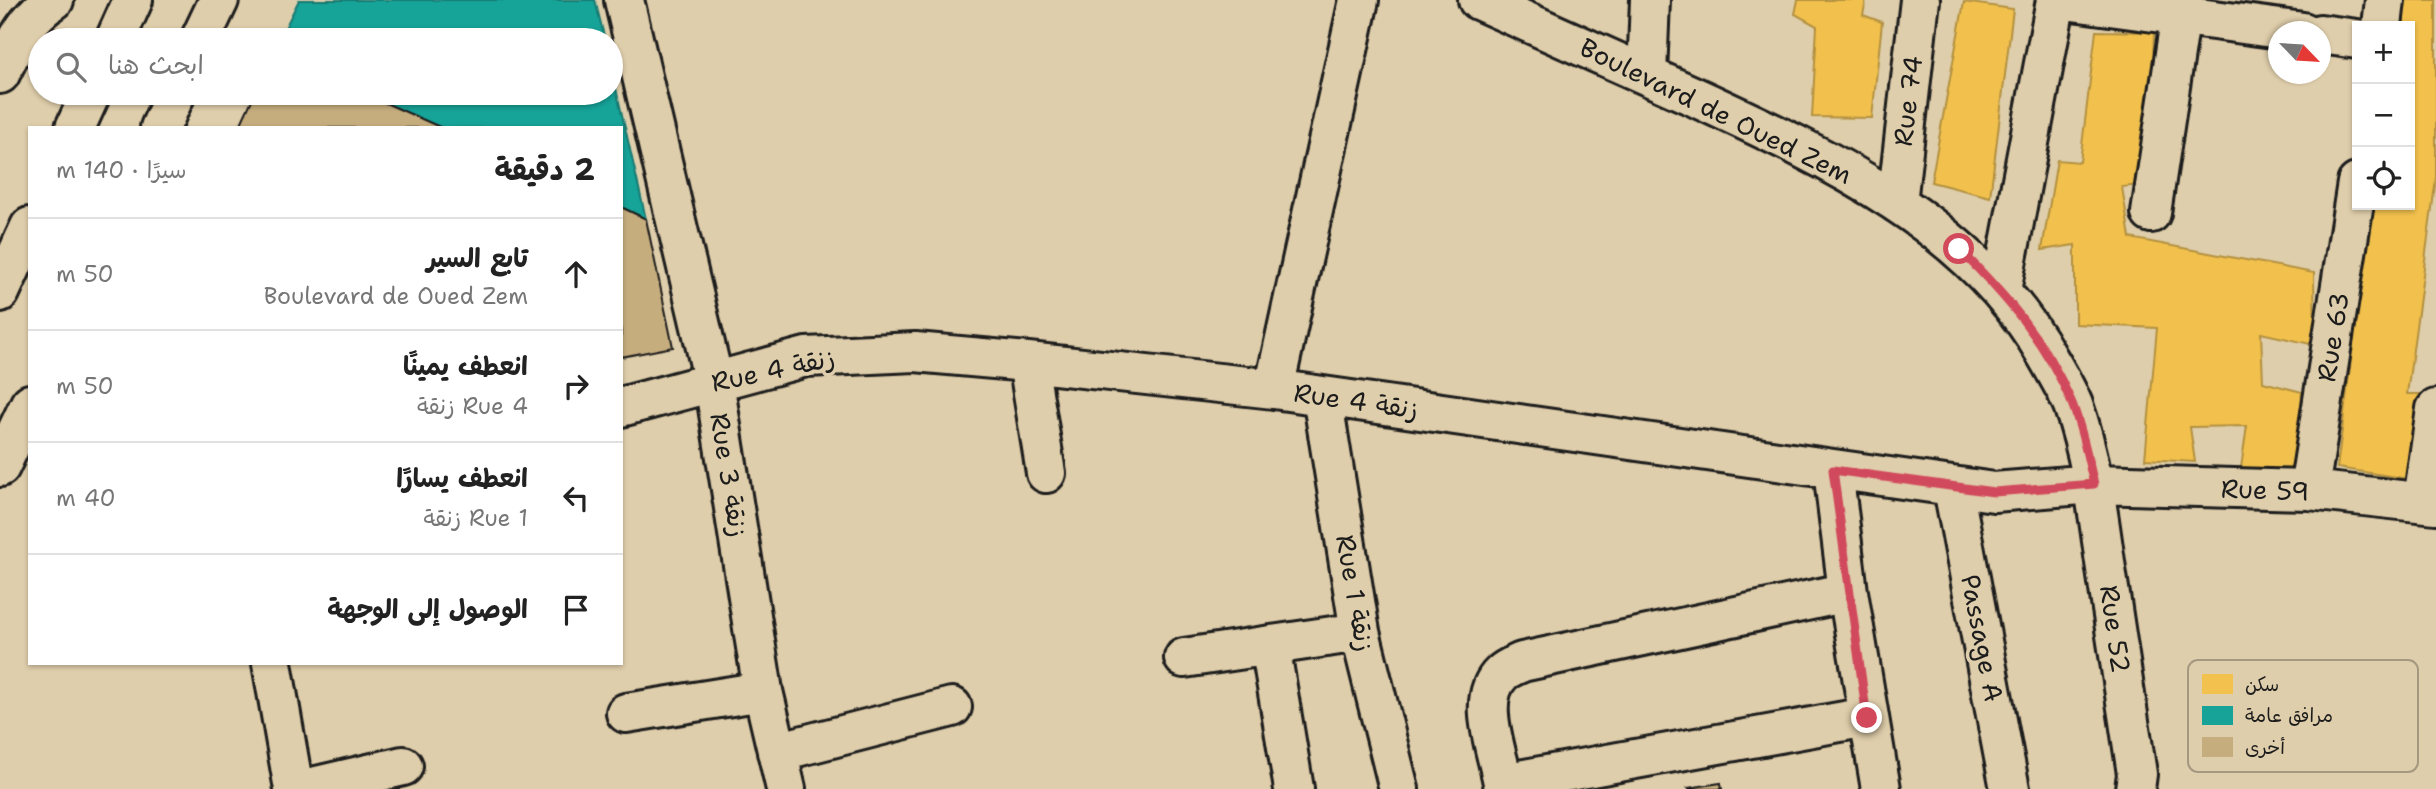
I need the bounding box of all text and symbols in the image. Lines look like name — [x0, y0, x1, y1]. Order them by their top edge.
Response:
north arrow — [2268, 21, 2331, 84]
map controls — [2352, 21, 2415, 210]
button: + — [2352, 21, 2415, 84]
search box — [28, 28, 623, 105]
street label: Boulevard de Oued Zem — [1574, 29, 1858, 192]
text: ابحث هنا — [108, 47, 204, 82]
icon: search — [52, 48, 90, 86]
street label: Rue 74 — [1885, 54, 1930, 148]
button: − — [2352, 84, 2415, 147]
button: locate — [2352, 147, 2415, 210]
text: 2 دقيقة — [494, 149, 595, 190]
text: سيرًا · 140 m — [56, 155, 186, 185]
route start — [1943, 233, 1974, 264]
text: تابع السير — [426, 240, 528, 275]
icon: ahead — [557, 255, 595, 293]
text: 50 m — [56, 259, 114, 289]
text: Boulevard de Oued Zem — [264, 281, 528, 311]
street label: Rue 63 — [2308, 289, 2357, 384]
street label: Rue 4 زنقة — [708, 339, 838, 400]
text: انعطف يمينًا — [403, 348, 528, 383]
icon: right — [557, 367, 595, 405]
text: 50 m — [56, 371, 114, 401]
street label: Rue 4 زنقة — [1292, 374, 1421, 427]
text: Rue 4 زنقة — [417, 391, 528, 421]
street label: Rue 3 زنقة — [702, 410, 757, 540]
text: انعطف يسارًا — [396, 460, 528, 495]
street label: Rue 59 — [2220, 470, 2310, 509]
icon: left — [557, 479, 595, 517]
text: 40 m — [56, 483, 116, 513]
text: Rue 1 زنقة — [424, 503, 528, 533]
street label: Rue 1 زنقة — [1328, 532, 1383, 654]
street label: Passage A — [1953, 571, 2012, 704]
street label: Rue 52 — [2092, 583, 2139, 675]
text: الوصول إلى الوجهة — [327, 591, 528, 626]
icon: arrive — [557, 591, 595, 629]
legend — [2188, 660, 2418, 772]
text: سكن — [2245, 672, 2279, 697]
route end — [1851, 702, 1882, 733]
text: مرافق عامة — [2245, 703, 2333, 728]
text: أخرى — [2245, 735, 2285, 760]

